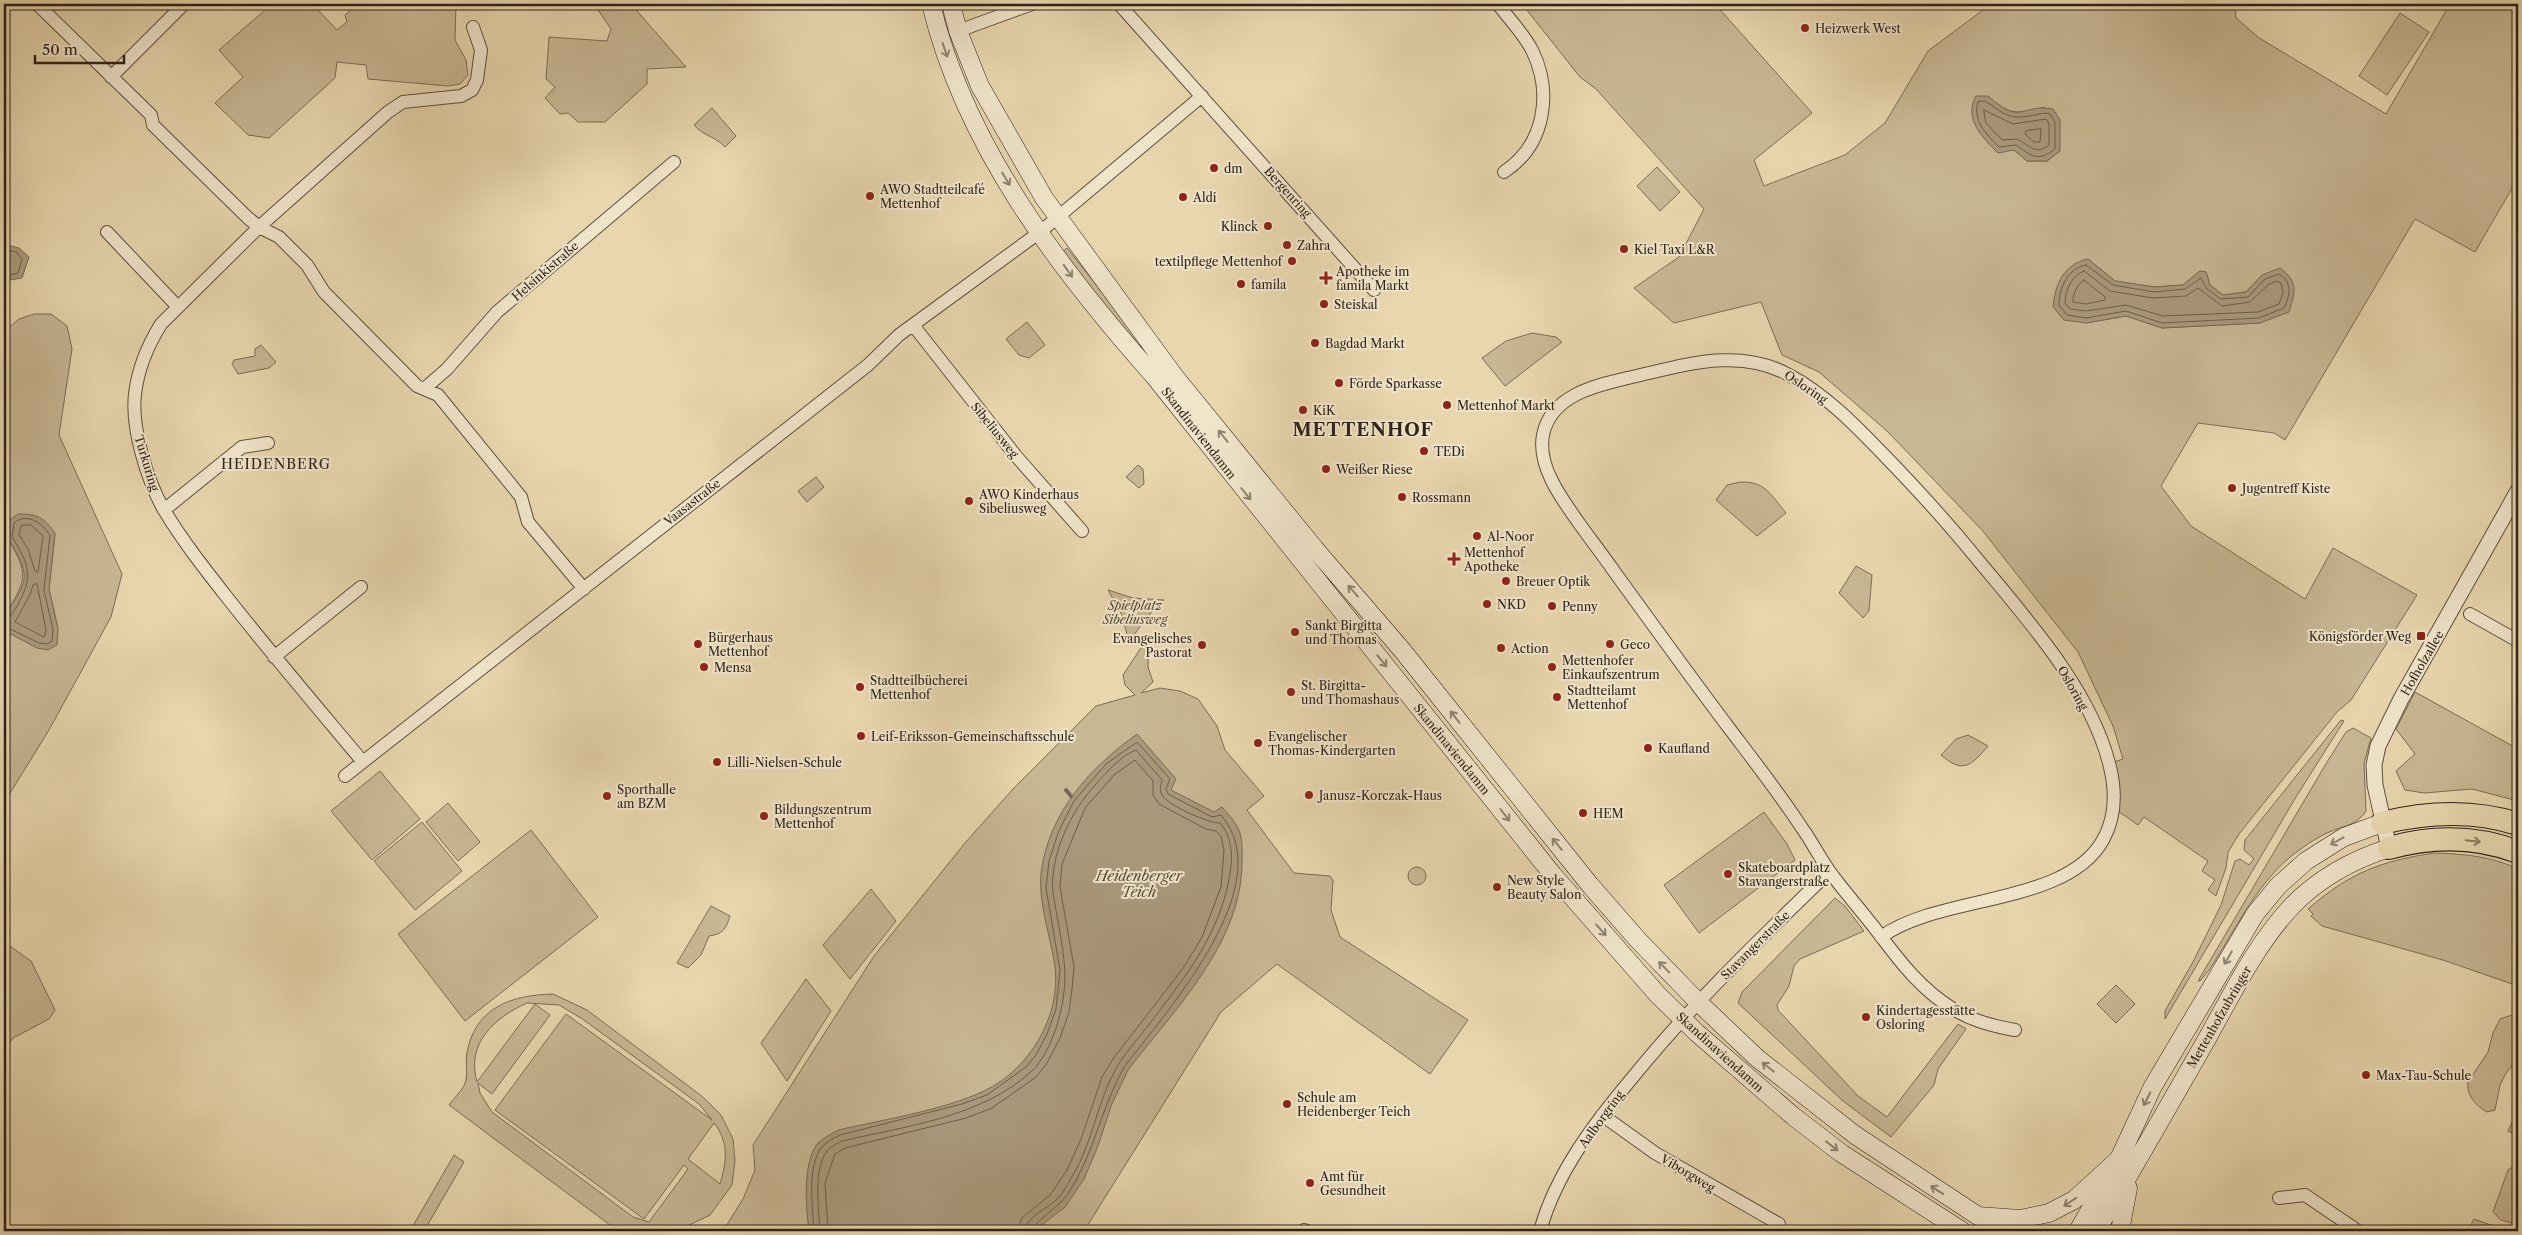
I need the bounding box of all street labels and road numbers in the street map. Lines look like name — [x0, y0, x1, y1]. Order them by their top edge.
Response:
street label: Bergenring — [1261, 164, 1315, 221]
street label: Helsinkistraße — [509, 238, 581, 304]
street label: Osloring — [1782, 367, 1831, 407]
street label: Skandinaviendamm — [1158, 384, 1240, 482]
street label: Sibeliusweg — [968, 399, 1022, 461]
street label: Turkuring — [131, 433, 163, 494]
street label: Vaasastraße — [660, 475, 723, 529]
street label: Hofholzallee — [2397, 628, 2447, 698]
street label: Osloring — [2054, 663, 2092, 713]
street label: Skandinaviendamm — [1411, 701, 1493, 797]
street label: Stavangerstraße — [1717, 907, 1793, 983]
street label: Mettenhofzubringer — [2184, 963, 2254, 1071]
street label: Skandinaviendamm — [1673, 1009, 1767, 1095]
street label: Aalborgring — [1575, 1087, 1627, 1151]
street label: Viborgweg — [1657, 1150, 1719, 1195]

